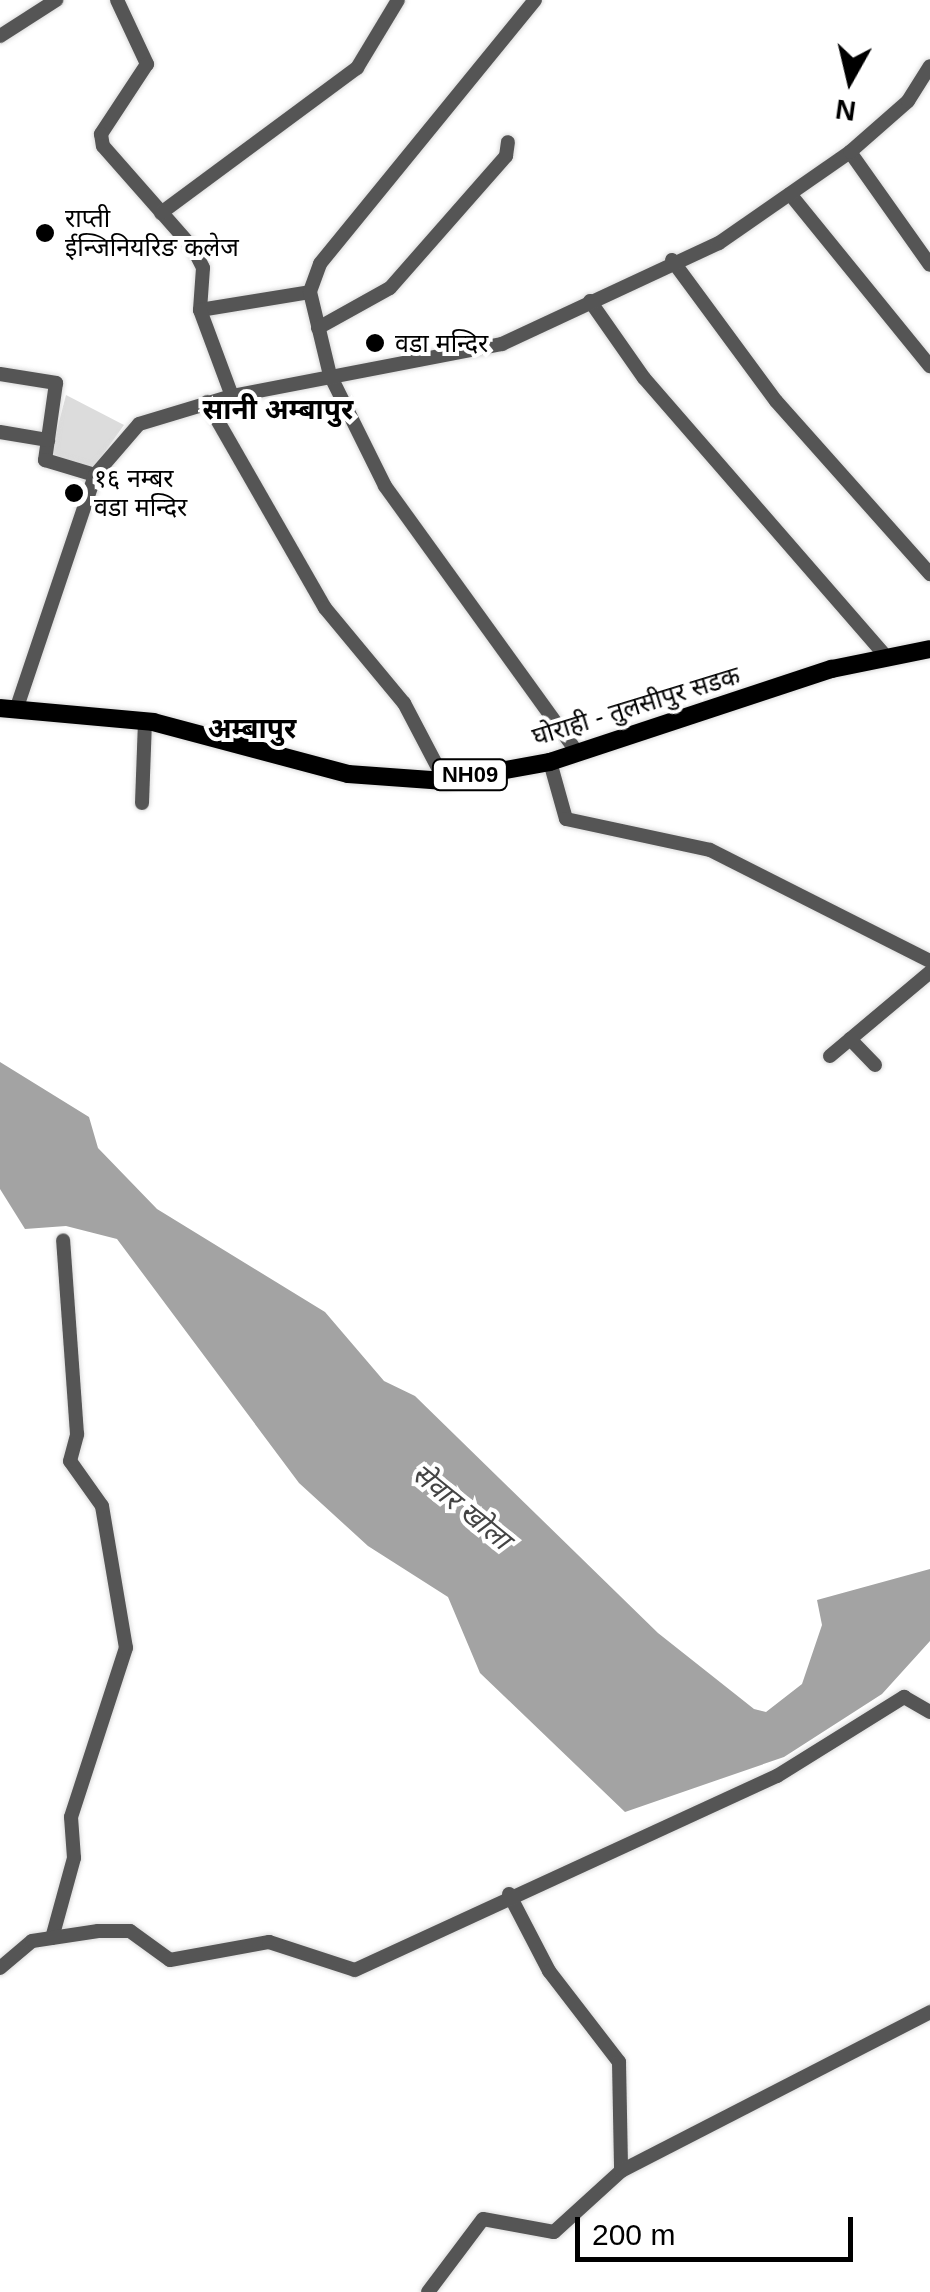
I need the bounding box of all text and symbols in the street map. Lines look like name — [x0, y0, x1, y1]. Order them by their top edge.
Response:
north arrow — [800, 30, 900, 130]
text: N — [834, 93, 858, 127]
place label: राप्ती ईन्जिनियरिङ कलेज — [65, 204, 239, 263]
marker: राप्ती ईन्जिनियरिङ कलेज — [34, 222, 56, 244]
place label: वडा मन्दिर — [395, 328, 488, 358]
marker: वडा मन्दिर — [364, 332, 386, 354]
district label: सानी अम्बापुर — [203, 393, 353, 427]
place label: १६ नम्बर वडा मन्दिर — [94, 464, 187, 523]
marker: १६ नम्बर वडा मन्दिर — [63, 482, 85, 504]
street label: घोराही - तुलसीपुर सडक — [529, 660, 743, 752]
district label: अम्बापुर — [208, 712, 296, 746]
road number: NH09 — [430, 758, 510, 792]
water label: सेवार खोला — [405, 1457, 517, 1557]
scale bar — [580, 2197, 858, 2259]
text: 200 m — [592, 2218, 675, 2251]

